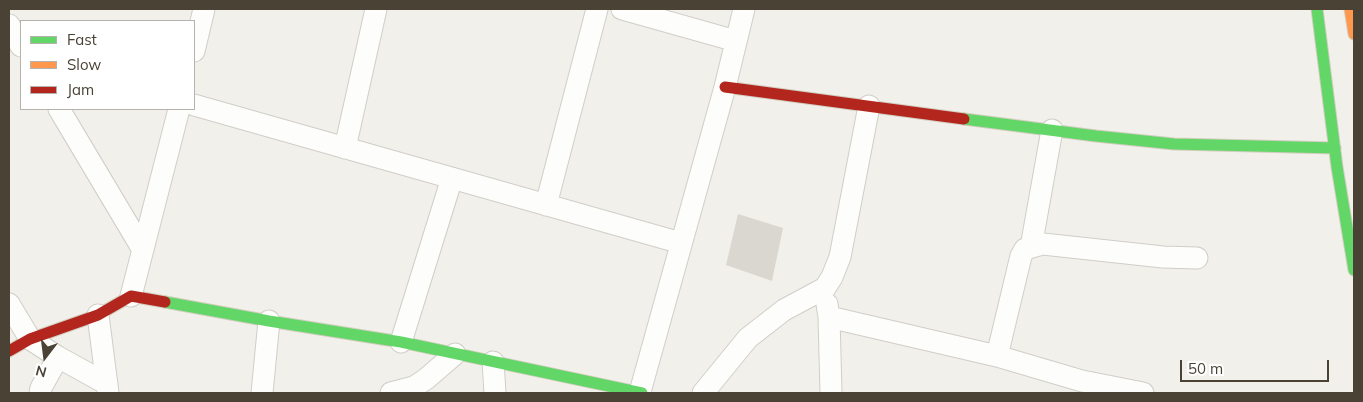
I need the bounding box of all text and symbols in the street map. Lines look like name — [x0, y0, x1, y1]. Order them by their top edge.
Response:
legend — [20, 20, 195, 110]
text: Fast — [67, 30, 97, 49]
text: Slow — [67, 55, 101, 74]
text: Jam — [67, 80, 94, 99]
north arrow — [20, 332, 70, 382]
scale bar — [1183, 350, 1332, 382]
text: 50 m — [1188, 359, 1223, 378]
text: N — [34, 361, 49, 382]

